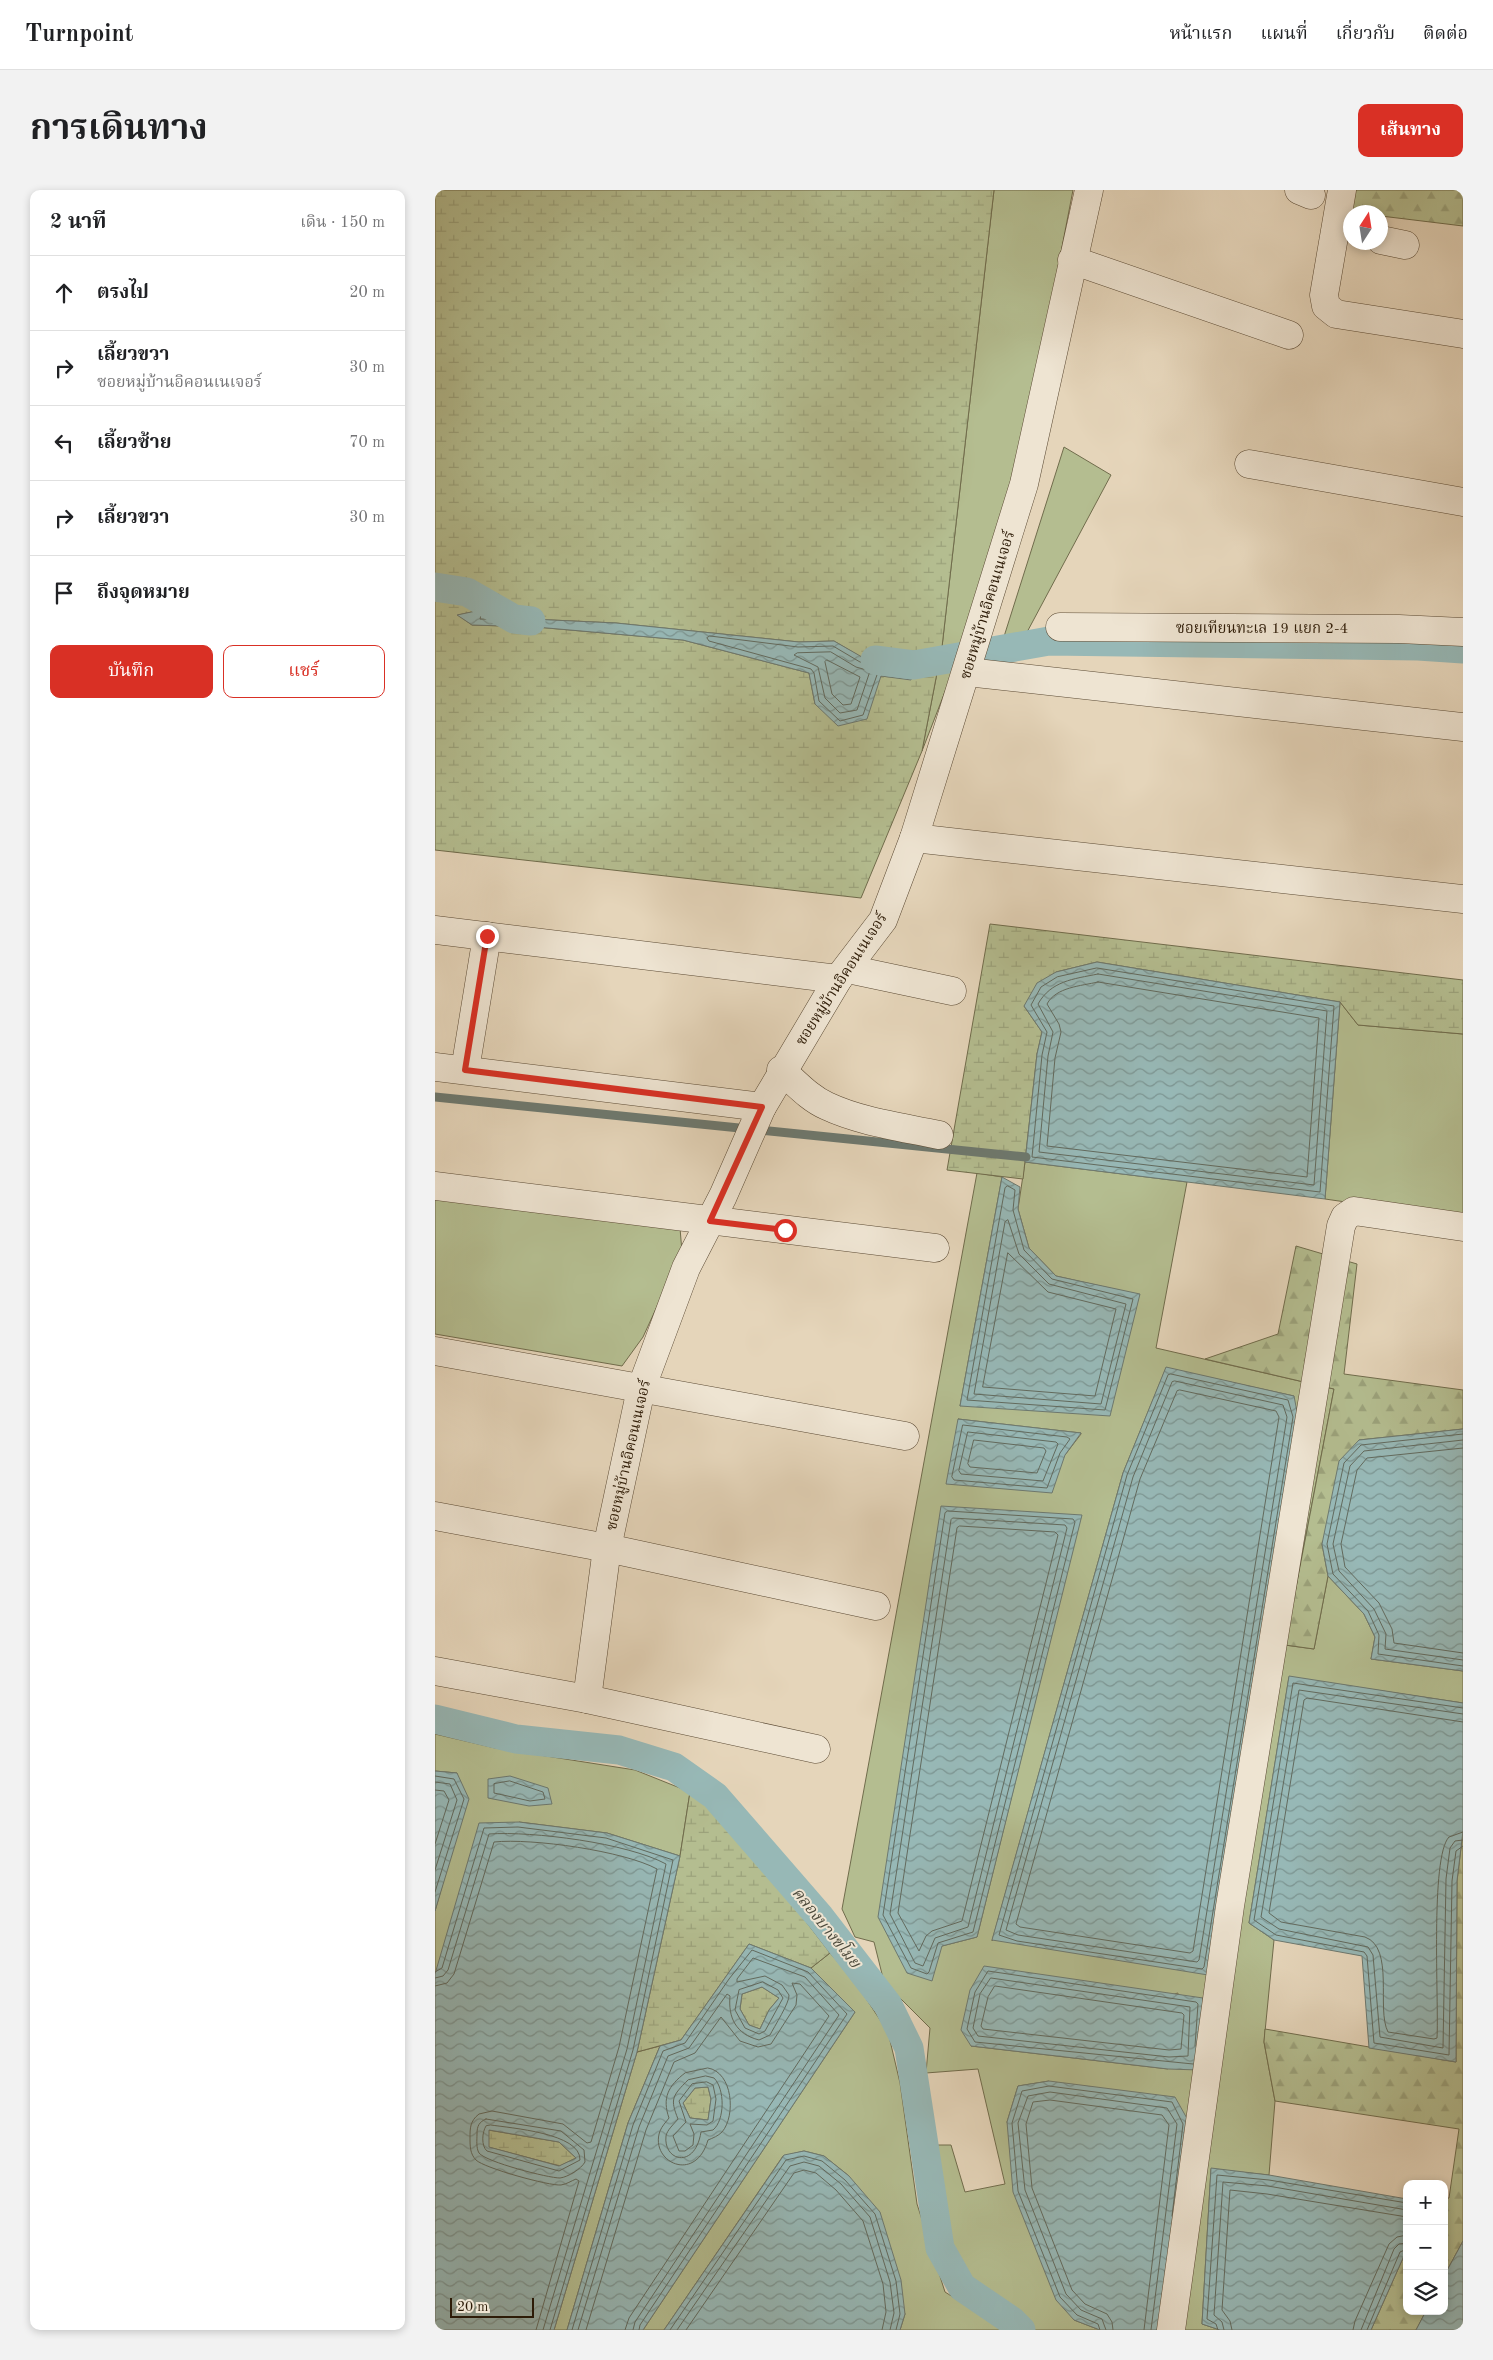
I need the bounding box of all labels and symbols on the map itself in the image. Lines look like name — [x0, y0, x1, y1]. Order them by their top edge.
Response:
north arrow — [1343, 205, 1388, 250]
street label: ซอยหมู่บ้านอิคอนเนเจอร์ — [955, 527, 1019, 682]
street label: ซอยเทียนทะเล 19 แยก 2-4 — [1176, 619, 1348, 637]
street label: ซอยหมู่บ้านอิคอนเนเจอร์ — [791, 908, 892, 1049]
route end — [476, 925, 499, 948]
route start — [774, 1219, 797, 1242]
street label: ซอยหมู่บ้านอิคอนเนเจอร์ — [601, 1377, 655, 1532]
water label: คลองบางขโมย — [788, 1882, 867, 1973]
scale bar — [450, 2295, 534, 2318]

